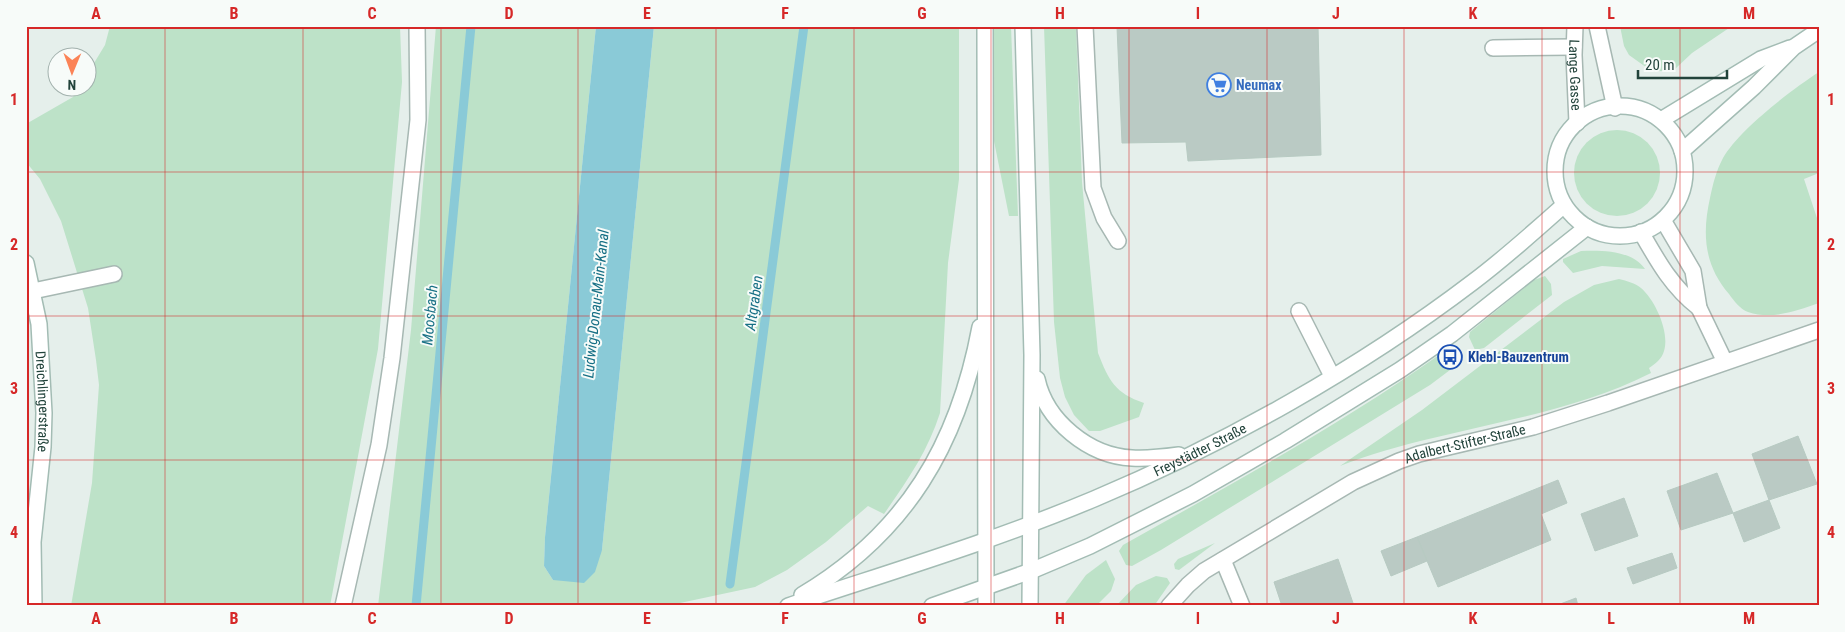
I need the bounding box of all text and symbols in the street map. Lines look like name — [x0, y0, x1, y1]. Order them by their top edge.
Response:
text: A — [91, 4, 101, 23]
text: B — [230, 4, 239, 23]
text: C — [367, 4, 377, 23]
text: D — [504, 4, 514, 23]
text: E — [643, 4, 651, 23]
text: F — [781, 4, 789, 23]
text: G — [917, 4, 927, 23]
text: H — [1055, 4, 1065, 23]
text: I — [1196, 4, 1200, 23]
text: J — [1332, 4, 1340, 23]
text: K — [1469, 4, 1478, 23]
text: L — [1607, 4, 1615, 23]
text: M — [1743, 4, 1755, 23]
street label: Lange Gasse — [1566, 39, 1584, 111]
north arrow — [48, 48, 98, 98]
scale bar — [1638, 48, 1726, 80]
text: 20 m — [1645, 56, 1675, 74]
supermarket icon: Neumax — [1206, 72, 1232, 98]
text: N — [67, 77, 76, 93]
place label: Neumax — [1236, 77, 1282, 93]
text: 1 — [10, 90, 18, 109]
text: 1 — [1827, 90, 1835, 109]
water label: Ludwig-Donau-Main-Kanal — [579, 228, 613, 379]
text: 2 — [10, 235, 18, 254]
text: 2 — [1827, 235, 1835, 254]
water label: Altgraben — [741, 274, 767, 333]
water label: Moosbach — [418, 284, 442, 346]
bus stop icon: Klebl-Bauzentrum — [1437, 344, 1463, 370]
place label: Klebl-Bauzentrum — [1468, 349, 1569, 365]
street label: Dreichlingerstraße — [33, 351, 52, 453]
text: 3 — [10, 379, 18, 398]
text: 3 — [1827, 379, 1835, 398]
street label: Freystädter Straße — [1151, 420, 1249, 480]
street label: Adalbert-Stifter-Straße — [1402, 421, 1528, 467]
text: 4 — [10, 523, 18, 542]
text: 4 — [1827, 523, 1835, 542]
text: A — [91, 609, 101, 628]
text: B — [230, 609, 239, 628]
text: C — [367, 609, 377, 628]
text: D — [504, 609, 514, 628]
text: E — [643, 609, 651, 628]
text: F — [781, 609, 789, 628]
text: G — [917, 609, 927, 628]
text: H — [1055, 609, 1065, 628]
text: I — [1196, 609, 1200, 628]
text: J — [1332, 609, 1340, 628]
text: K — [1469, 609, 1478, 628]
text: L — [1607, 609, 1615, 628]
text: M — [1743, 609, 1755, 628]

